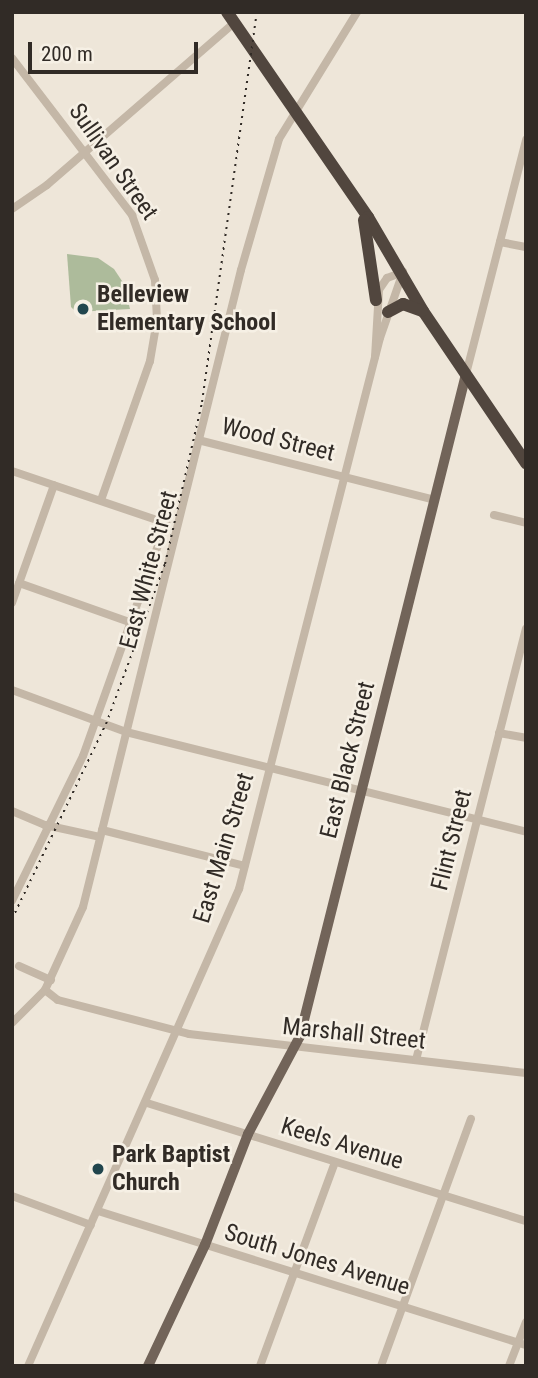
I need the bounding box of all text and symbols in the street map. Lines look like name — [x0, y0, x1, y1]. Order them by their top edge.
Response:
scale bar — [32, 28, 201, 72]
text: 200 m — [41, 42, 93, 66]
street label: Sullivan Street — [62, 98, 164, 226]
place label: Belleview Elementary School — [97, 281, 276, 337]
marker: Belleview Elementary School — [75, 301, 91, 317]
street label: Wood Street — [218, 412, 338, 468]
street label: East White Street — [114, 488, 184, 652]
street label: East Black Street — [315, 679, 381, 841]
street label: East Main Street — [187, 769, 261, 927]
street label: Flint Street — [426, 787, 478, 893]
street label: Marshall Street — [281, 1012, 427, 1056]
street label: Keels Avenue — [277, 1112, 407, 1176]
place label: Park Baptist Church — [112, 1141, 230, 1197]
marker: Park Baptist Church — [90, 1161, 106, 1177]
street label: South Jones Avenue — [221, 1218, 413, 1302]

